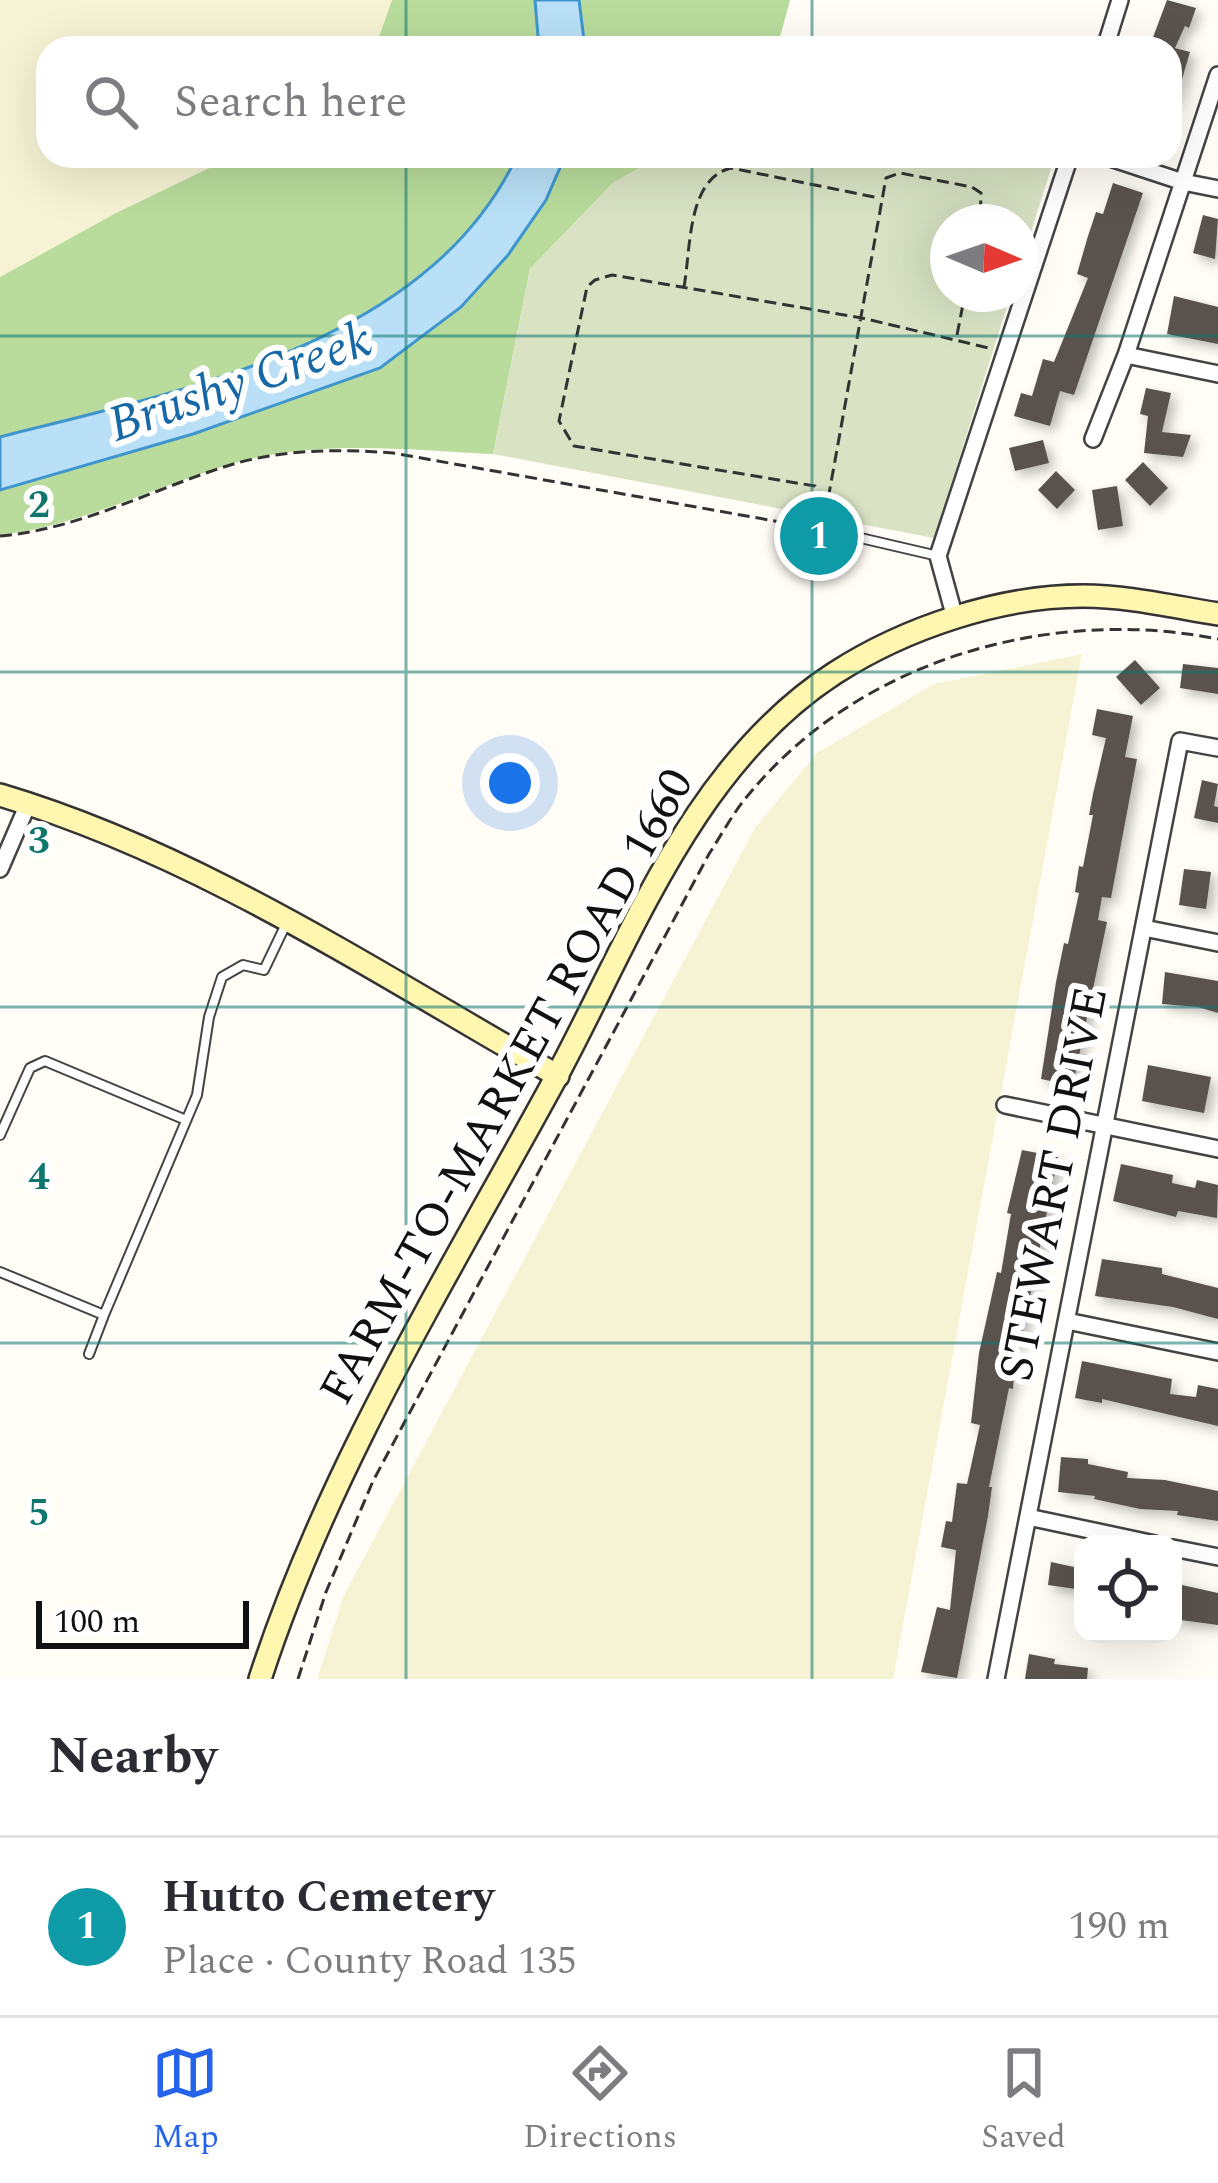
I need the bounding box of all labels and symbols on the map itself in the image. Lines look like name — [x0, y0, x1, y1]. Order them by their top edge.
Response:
north arrow — [930, 204, 1038, 312]
water label: Brushy Creek — [98, 301, 382, 465]
text: 2 — [28, 476, 50, 535]
pin: 1 — [780, 491, 858, 581]
your location — [480, 753, 540, 813]
street label: FARM-TO-MARKET ROAD 1660 — [301, 755, 713, 1419]
text: 3 — [28, 812, 50, 871]
street label: STEWART DRIVE — [980, 981, 1128, 1387]
text: 4 — [28, 1148, 50, 1207]
text: 5 — [28, 1484, 50, 1543]
scale bar — [36, 1595, 249, 1648]

